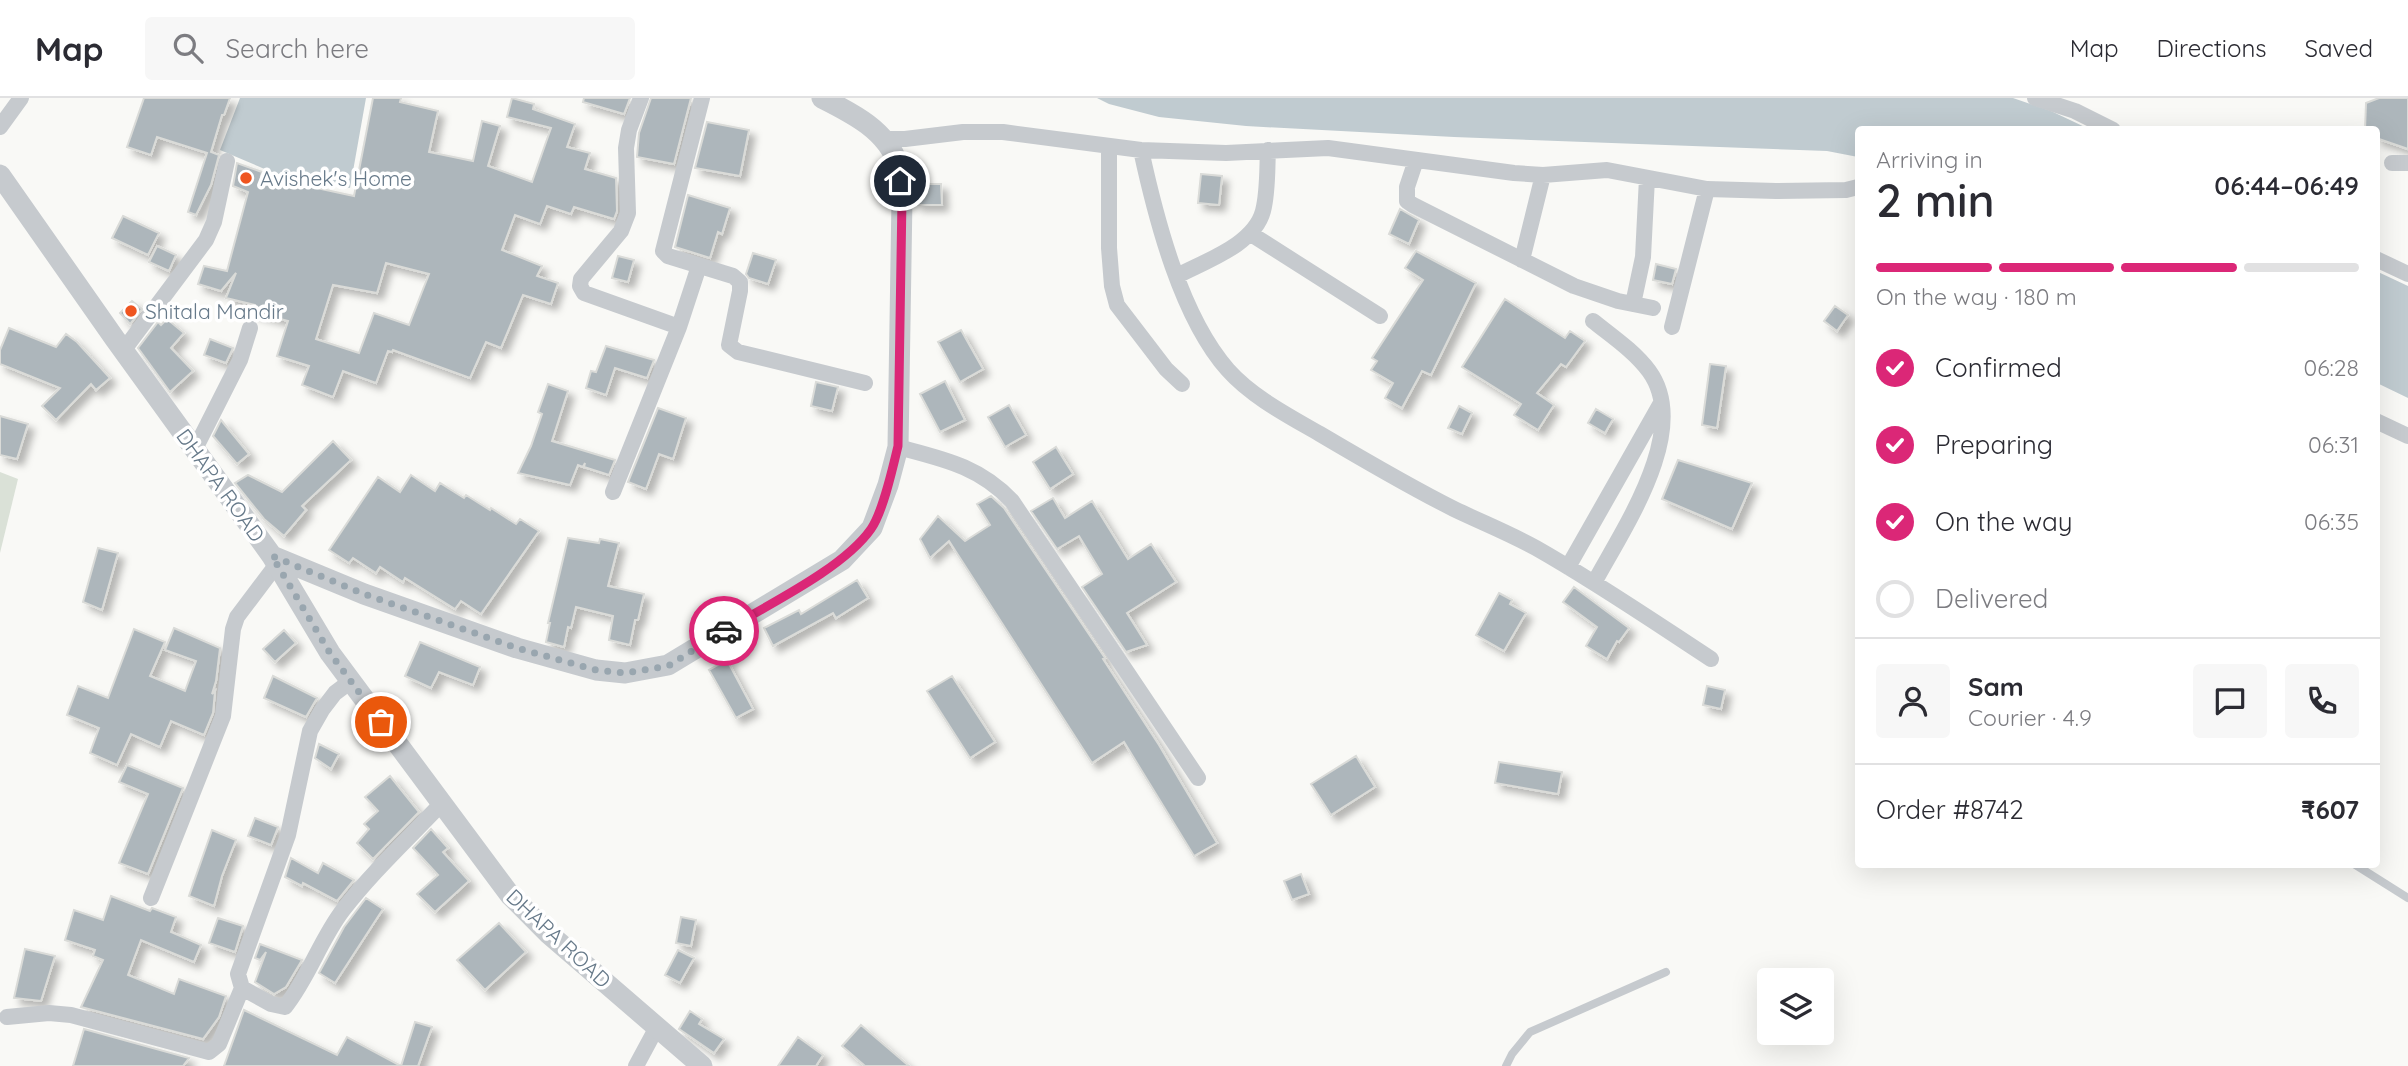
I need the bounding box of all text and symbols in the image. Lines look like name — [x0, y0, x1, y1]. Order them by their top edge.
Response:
search box — [145, 17, 635, 80]
text: Map — [35, 28, 103, 69]
icon: search — [169, 29, 207, 67]
text: Search here — [225, 32, 369, 65]
text: Map — [2070, 33, 2119, 63]
text: Directions — [2157, 33, 2267, 63]
text: Saved — [2305, 33, 2373, 63]
text: Arriving in — [1876, 145, 1983, 174]
pin — [870, 151, 930, 211]
icon: home — [881, 162, 919, 200]
place label: Avishek's Home — [260, 165, 412, 191]
text: 06:44–06:49 — [2214, 169, 2359, 202]
marker: Avishek's Home — [238, 170, 254, 186]
text: 2 min — [1876, 171, 1995, 229]
text: On the way · 180 m — [1876, 282, 2077, 311]
place label: Shitala Mandir — [145, 298, 284, 324]
marker: Shitala Mandir — [123, 303, 139, 319]
icon: check — [1876, 349, 1914, 387]
text: Confirmed — [1935, 351, 2062, 384]
text: 06:28 — [2303, 353, 2359, 382]
street label: DHAPA ROAD — [171, 423, 271, 547]
icon: check — [1876, 426, 1914, 464]
text: Preparing — [1935, 428, 2053, 461]
text: 06:31 — [2308, 430, 2359, 459]
icon: check — [1876, 503, 1914, 541]
text: On the way — [1935, 505, 2073, 538]
text: 06:35 — [2304, 507, 2359, 536]
text: Delivered — [1935, 582, 2048, 615]
courier — [689, 596, 759, 666]
icon: car — [705, 612, 743, 650]
button: person — [1876, 664, 1950, 738]
button: chat — [2193, 664, 2267, 738]
button: phone — [2285, 664, 2359, 738]
text: Sam — [1968, 670, 2024, 703]
pin — [351, 692, 411, 752]
icon: bag — [362, 703, 400, 741]
text: Courier · 4.9 — [1968, 703, 2092, 732]
text: Order #8742 — [1876, 793, 2024, 826]
text: ₹607 — [2301, 793, 2359, 826]
street label: DHAPA ROAD — [501, 883, 617, 993]
map controls — [1757, 968, 1834, 1045]
button: layers — [1757, 968, 1834, 1045]

